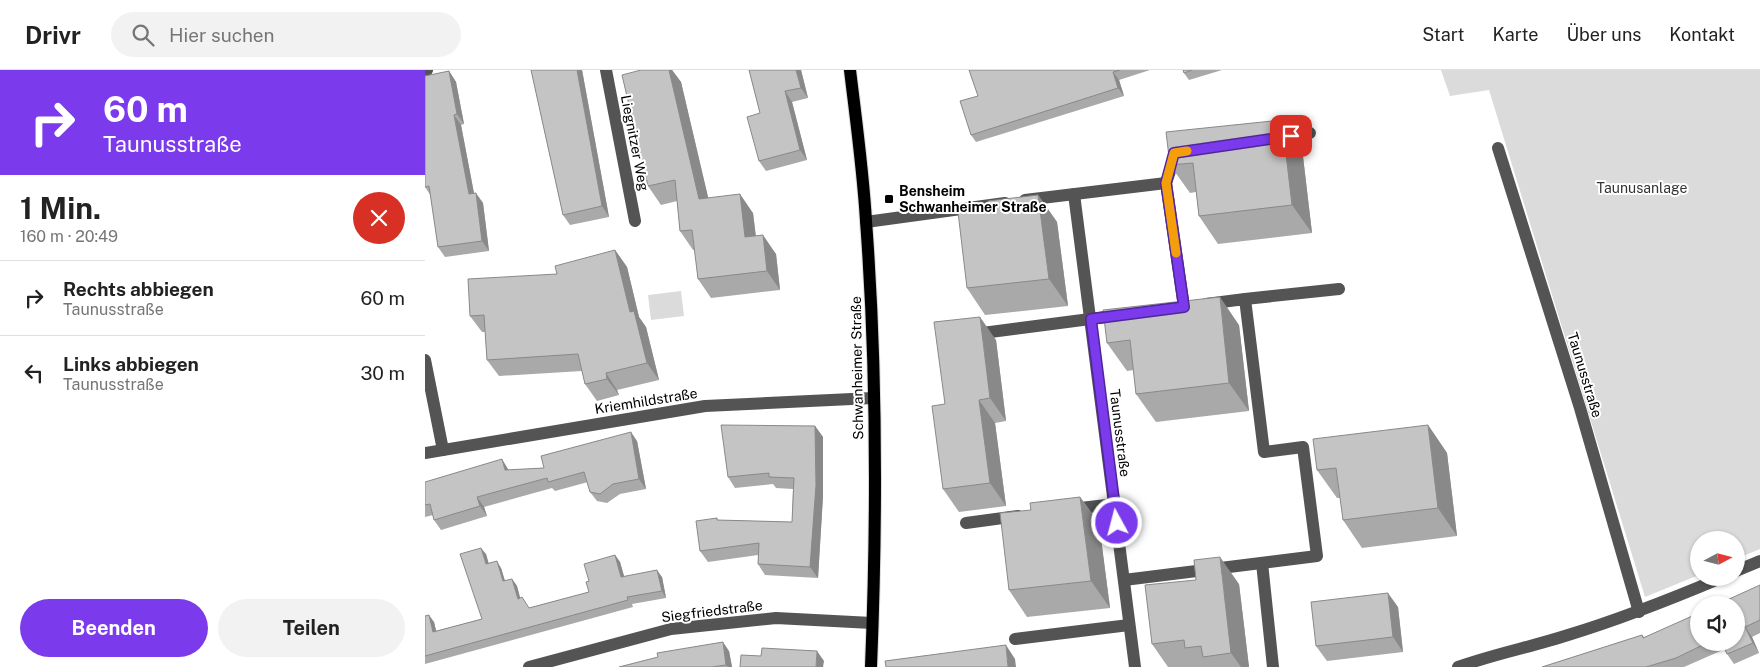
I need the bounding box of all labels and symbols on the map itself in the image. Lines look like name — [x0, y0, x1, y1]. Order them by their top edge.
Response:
street label: Liegnitzer Weg — [618, 94, 652, 193]
pin — [1270, 115, 1312, 157]
park label: Taunusanlage — [1597, 180, 1688, 196]
place label: Bensheim Schwanheimer Straße — [899, 183, 1047, 215]
marker: Bensheim Schwanheimer Straße — [883, 193, 895, 205]
street label: Schwanheimer Straße — [848, 296, 866, 440]
street label: Taunusstraße — [1564, 330, 1606, 420]
street label: Kriemhildstraße — [593, 385, 699, 417]
street label: Taunusstraße — [1107, 388, 1133, 478]
position arrow — [1090, 496, 1142, 548]
north arrow — [1690, 531, 1745, 586]
street label: Siegfriedstraße — [660, 597, 764, 625]

